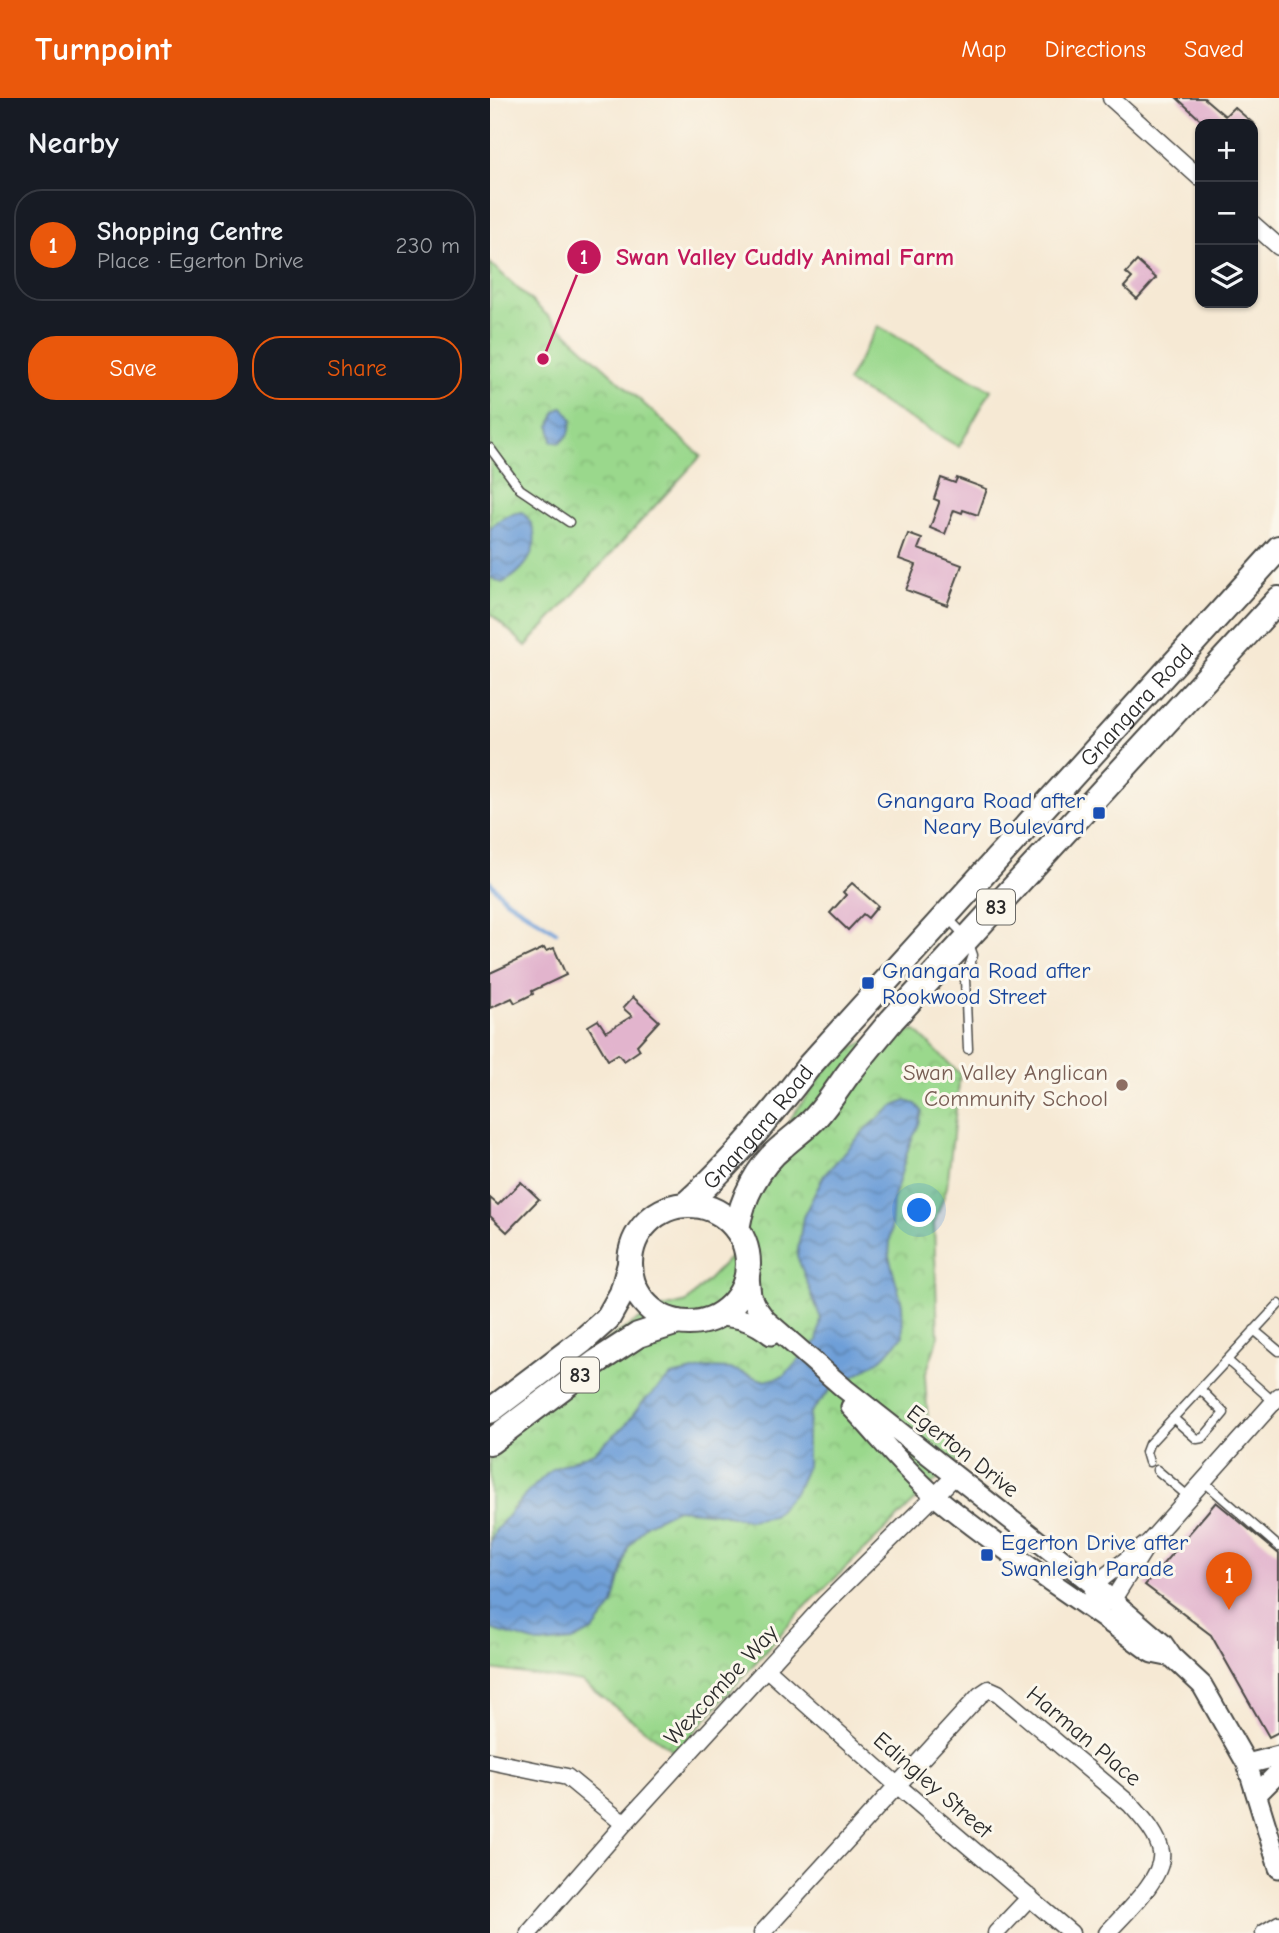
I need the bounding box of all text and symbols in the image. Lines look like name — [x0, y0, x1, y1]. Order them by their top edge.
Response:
text: Turnpoint — [35, 30, 172, 68]
text: Map — [961, 35, 1007, 63]
text: Directions — [1045, 35, 1146, 63]
text: Saved — [1184, 35, 1244, 63]
map controls — [1195, 119, 1258, 308]
button: + — [1195, 119, 1258, 182]
text: Nearby — [28, 126, 119, 161]
button: − — [1195, 182, 1258, 245]
text: Shopping Centre — [97, 217, 283, 247]
text: 1 — [48, 232, 58, 259]
text: 230 m — [396, 232, 460, 259]
callout: Swan Valley Cuddly Animal Farm — [566, 234, 968, 279]
text: Swan Valley Cuddly Animal Farm — [616, 243, 954, 271]
text: 1 — [580, 245, 588, 269]
button: layers — [1195, 245, 1258, 308]
text: Place · Egerton Drive — [97, 247, 304, 274]
button: Save — [28, 336, 238, 400]
button: Share — [252, 336, 462, 400]
street label: Gnangara Road — [1074, 638, 1199, 772]
place label: Gnangara Road after Neary Boulevard — [877, 787, 1086, 840]
marker: Gnangara Road after Neary Boulevard — [1091, 805, 1107, 821]
road number: 83 — [977, 890, 1015, 924]
place label: Gnangara Road after Rookwood Street — [882, 957, 1091, 1010]
marker: Gnangara Road after Rookwood Street — [860, 975, 876, 991]
street label: Gnangara Road — [697, 1059, 819, 1195]
place label: Swan Valley Anglican Community School — [903, 1059, 1108, 1112]
marker: Swan Valley Anglican Community School — [1114, 1077, 1130, 1093]
your location — [902, 1193, 936, 1227]
road number: 83 — [561, 1358, 599, 1392]
street label: Egerton Drive — [902, 1399, 1024, 1503]
place label: Egerton Drive after Swanleigh Parade — [1001, 1529, 1189, 1582]
marker: Egerton Drive after Swanleigh Parade — [979, 1547, 995, 1563]
pin: 1 — [1206, 1552, 1252, 1610]
street label: Wexcombe Way — [658, 1619, 784, 1751]
street label: Harman Place — [1021, 1680, 1147, 1792]
street label: Edingley Street — [868, 1726, 999, 1845]

